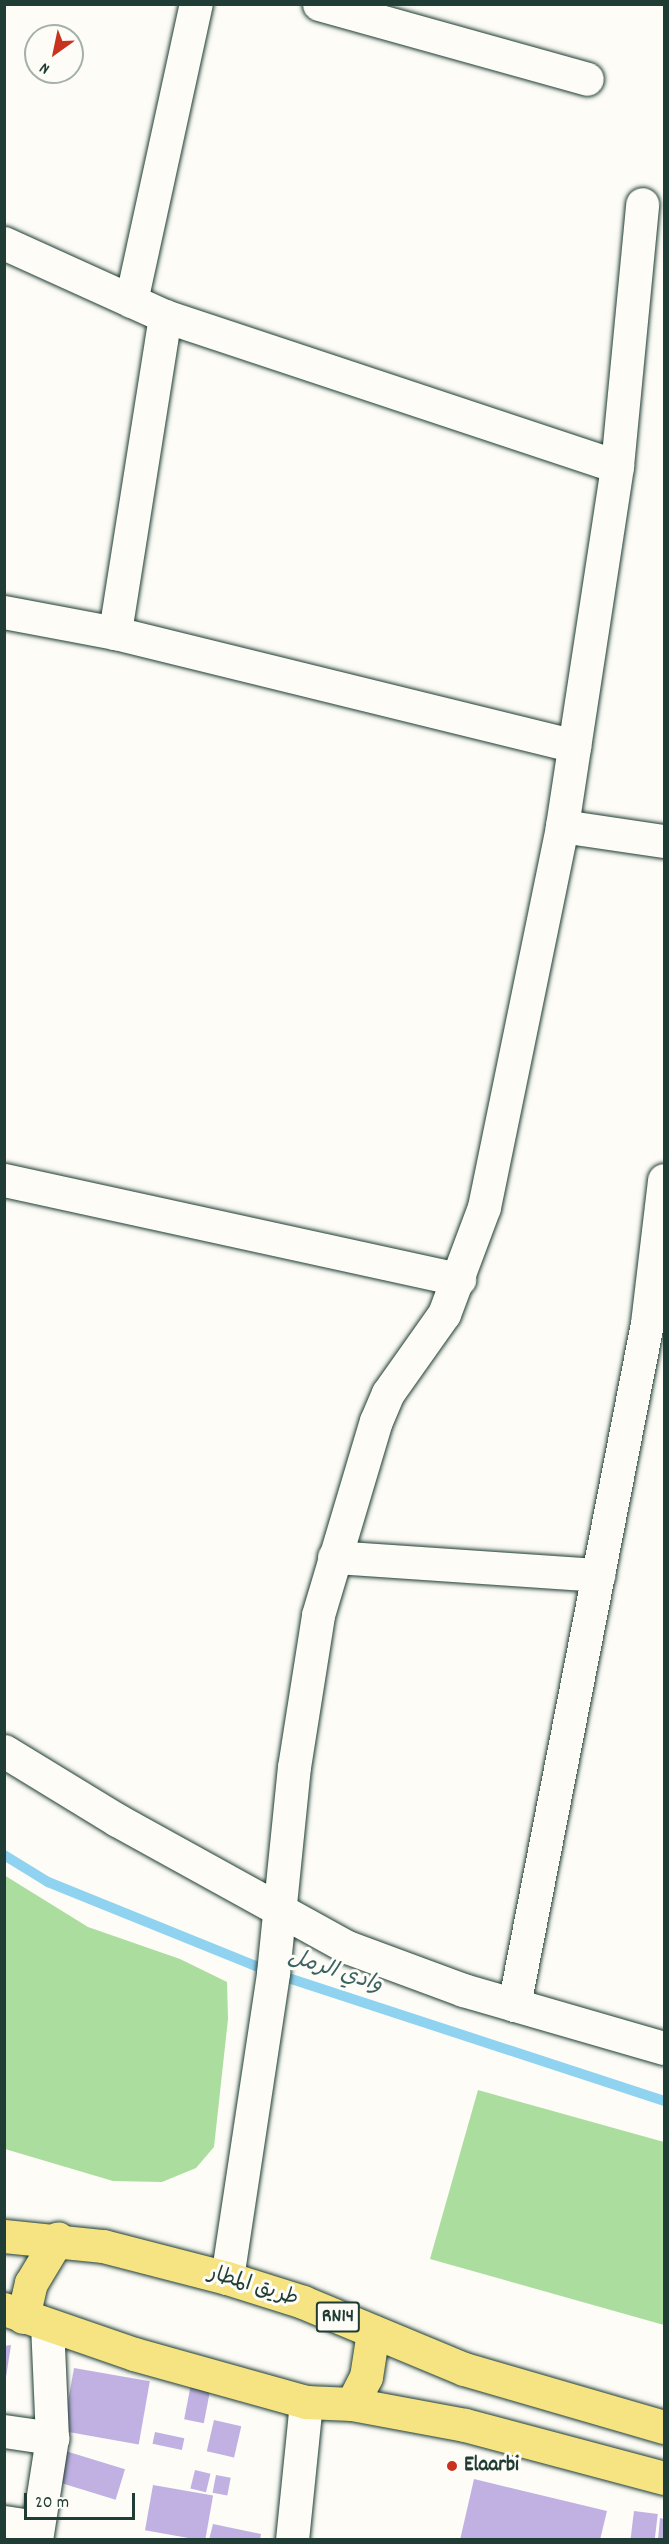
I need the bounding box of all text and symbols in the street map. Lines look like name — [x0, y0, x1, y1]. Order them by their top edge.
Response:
north arrow — [24, 24, 84, 84]
text: N — [35, 56, 55, 80]
water label: وادي الرمل — [285, 1944, 385, 2000]
street label: طريق المطار — [205, 2261, 301, 2313]
road number: RN14 — [316, 2300, 360, 2334]
place label: Elaarbi — [464, 2453, 519, 2479]
marker: Elaarbi — [445, 2459, 459, 2473]
scale bar — [27, 2481, 138, 2519]
text: 20 m — [35, 2491, 69, 2516]

